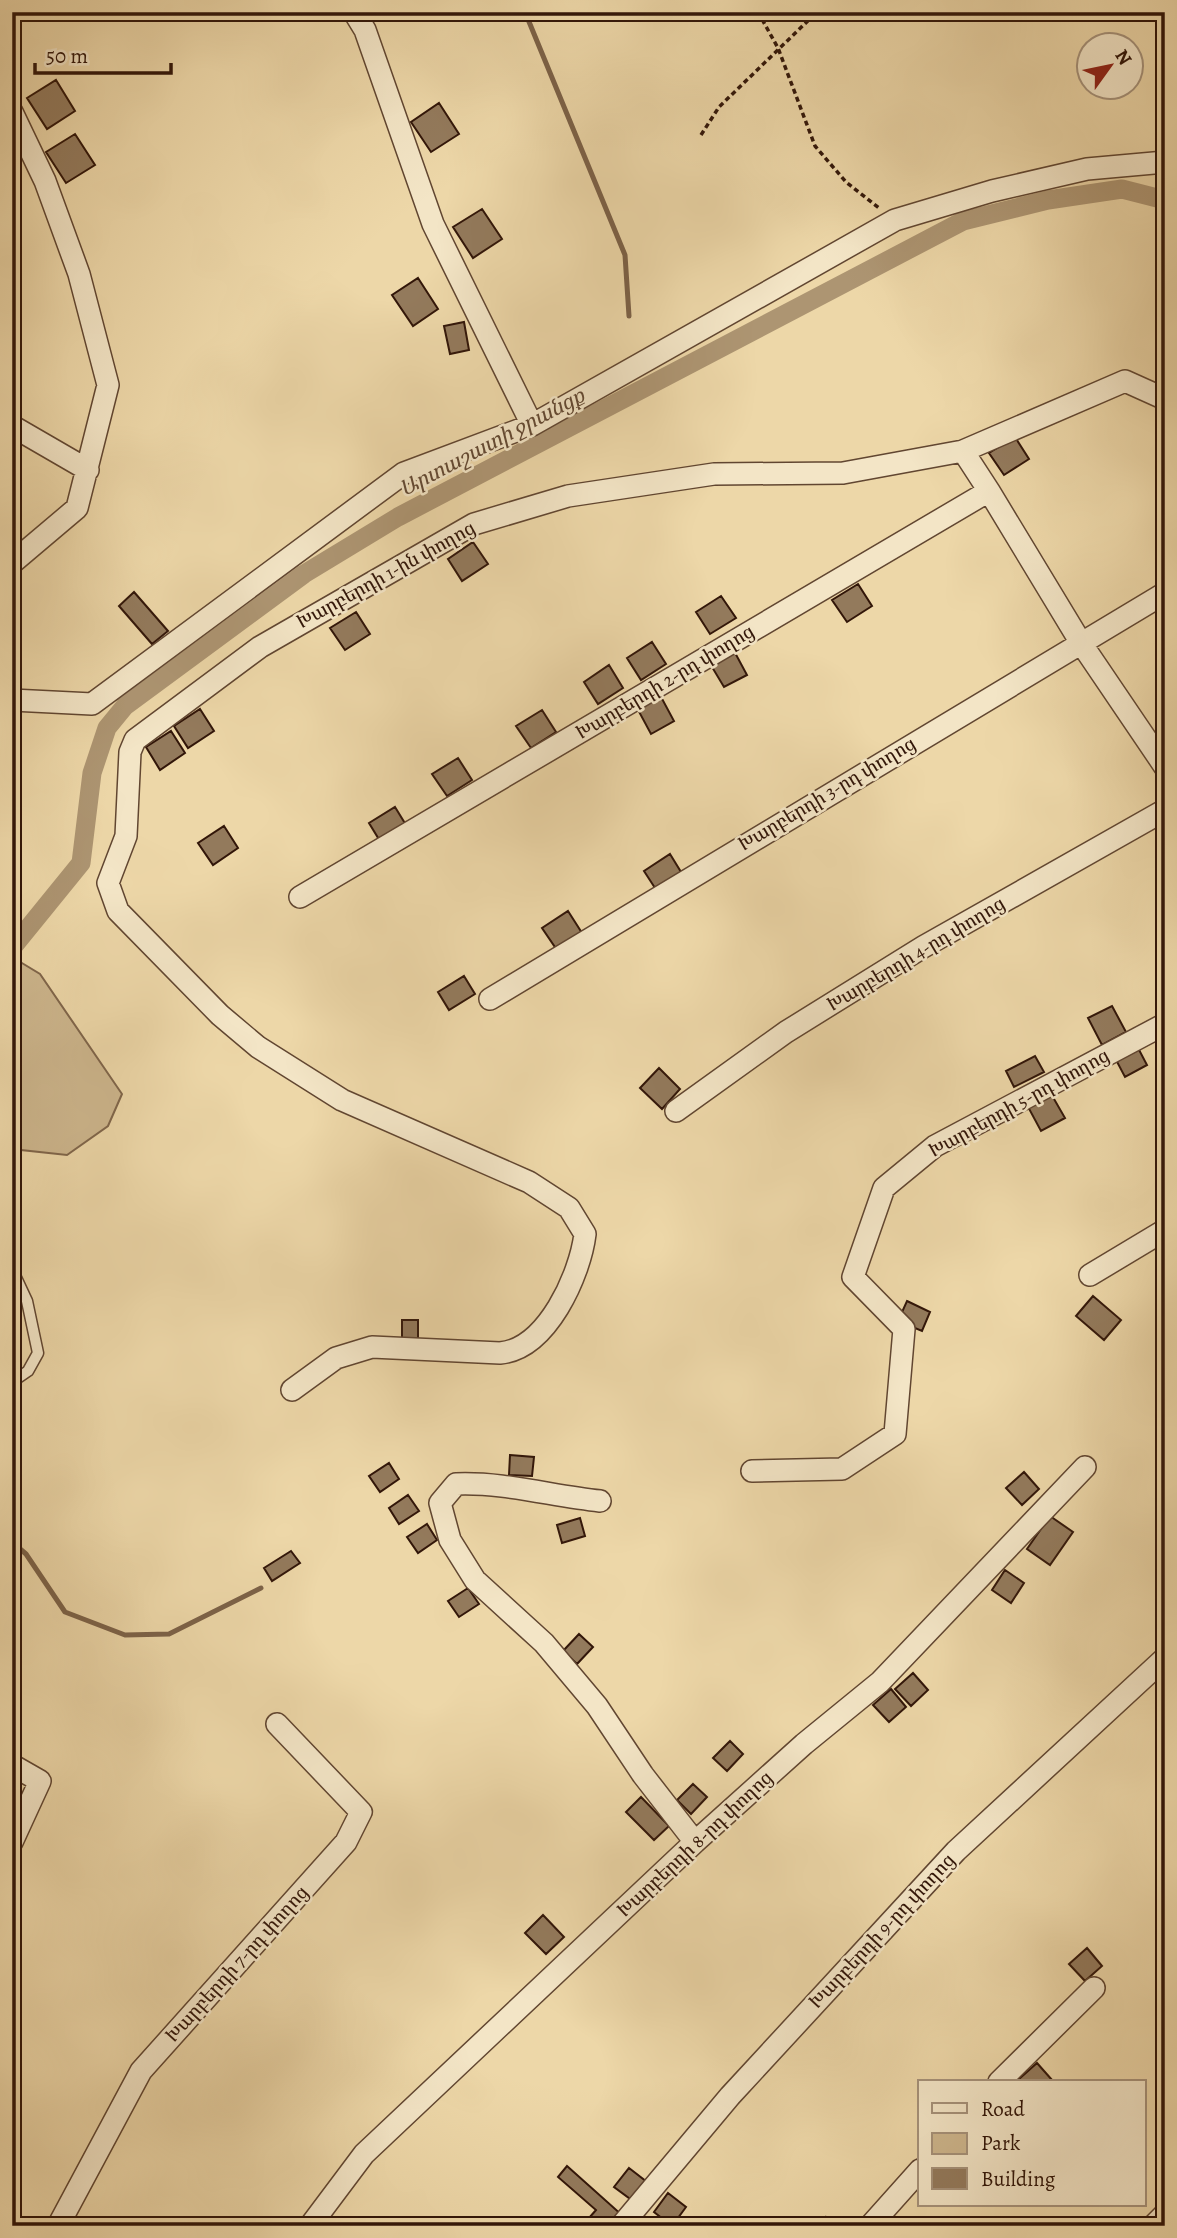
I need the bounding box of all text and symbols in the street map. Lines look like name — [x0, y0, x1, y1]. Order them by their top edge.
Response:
scale bar — [35, 32, 172, 76]
north arrow — [1076, 32, 1146, 102]
text: 50 m — [46, 42, 88, 70]
text: N — [1109, 44, 1138, 70]
water label: Արտաշատի ջրանցք — [395, 381, 591, 503]
street label: Խարբերդի 1-ին փողոց — [292, 515, 480, 635]
street label: Խարբերդի 2-րդ փողոց — [571, 618, 759, 746]
street label: Խարբերդի 3-րդ փողոց — [734, 731, 920, 857]
street label: Խարբերդի 4-րդ փողոց — [822, 891, 1010, 1017]
street label: Խարբերդի 5-րդ փողոց — [924, 1042, 1114, 1164]
street label: Խարբերդի 8-րդ փողոց — [612, 1765, 778, 1923]
street label: Խարբերդի 9-րդ փողոց — [803, 1848, 961, 2014]
street label: Խարբերդի 7-րդ փողոց — [160, 1880, 314, 2048]
legend — [918, 2080, 1146, 2206]
text: Road — [981, 2095, 1025, 2123]
text: Park — [981, 2129, 1021, 2157]
text: Building — [981, 2165, 1056, 2193]

